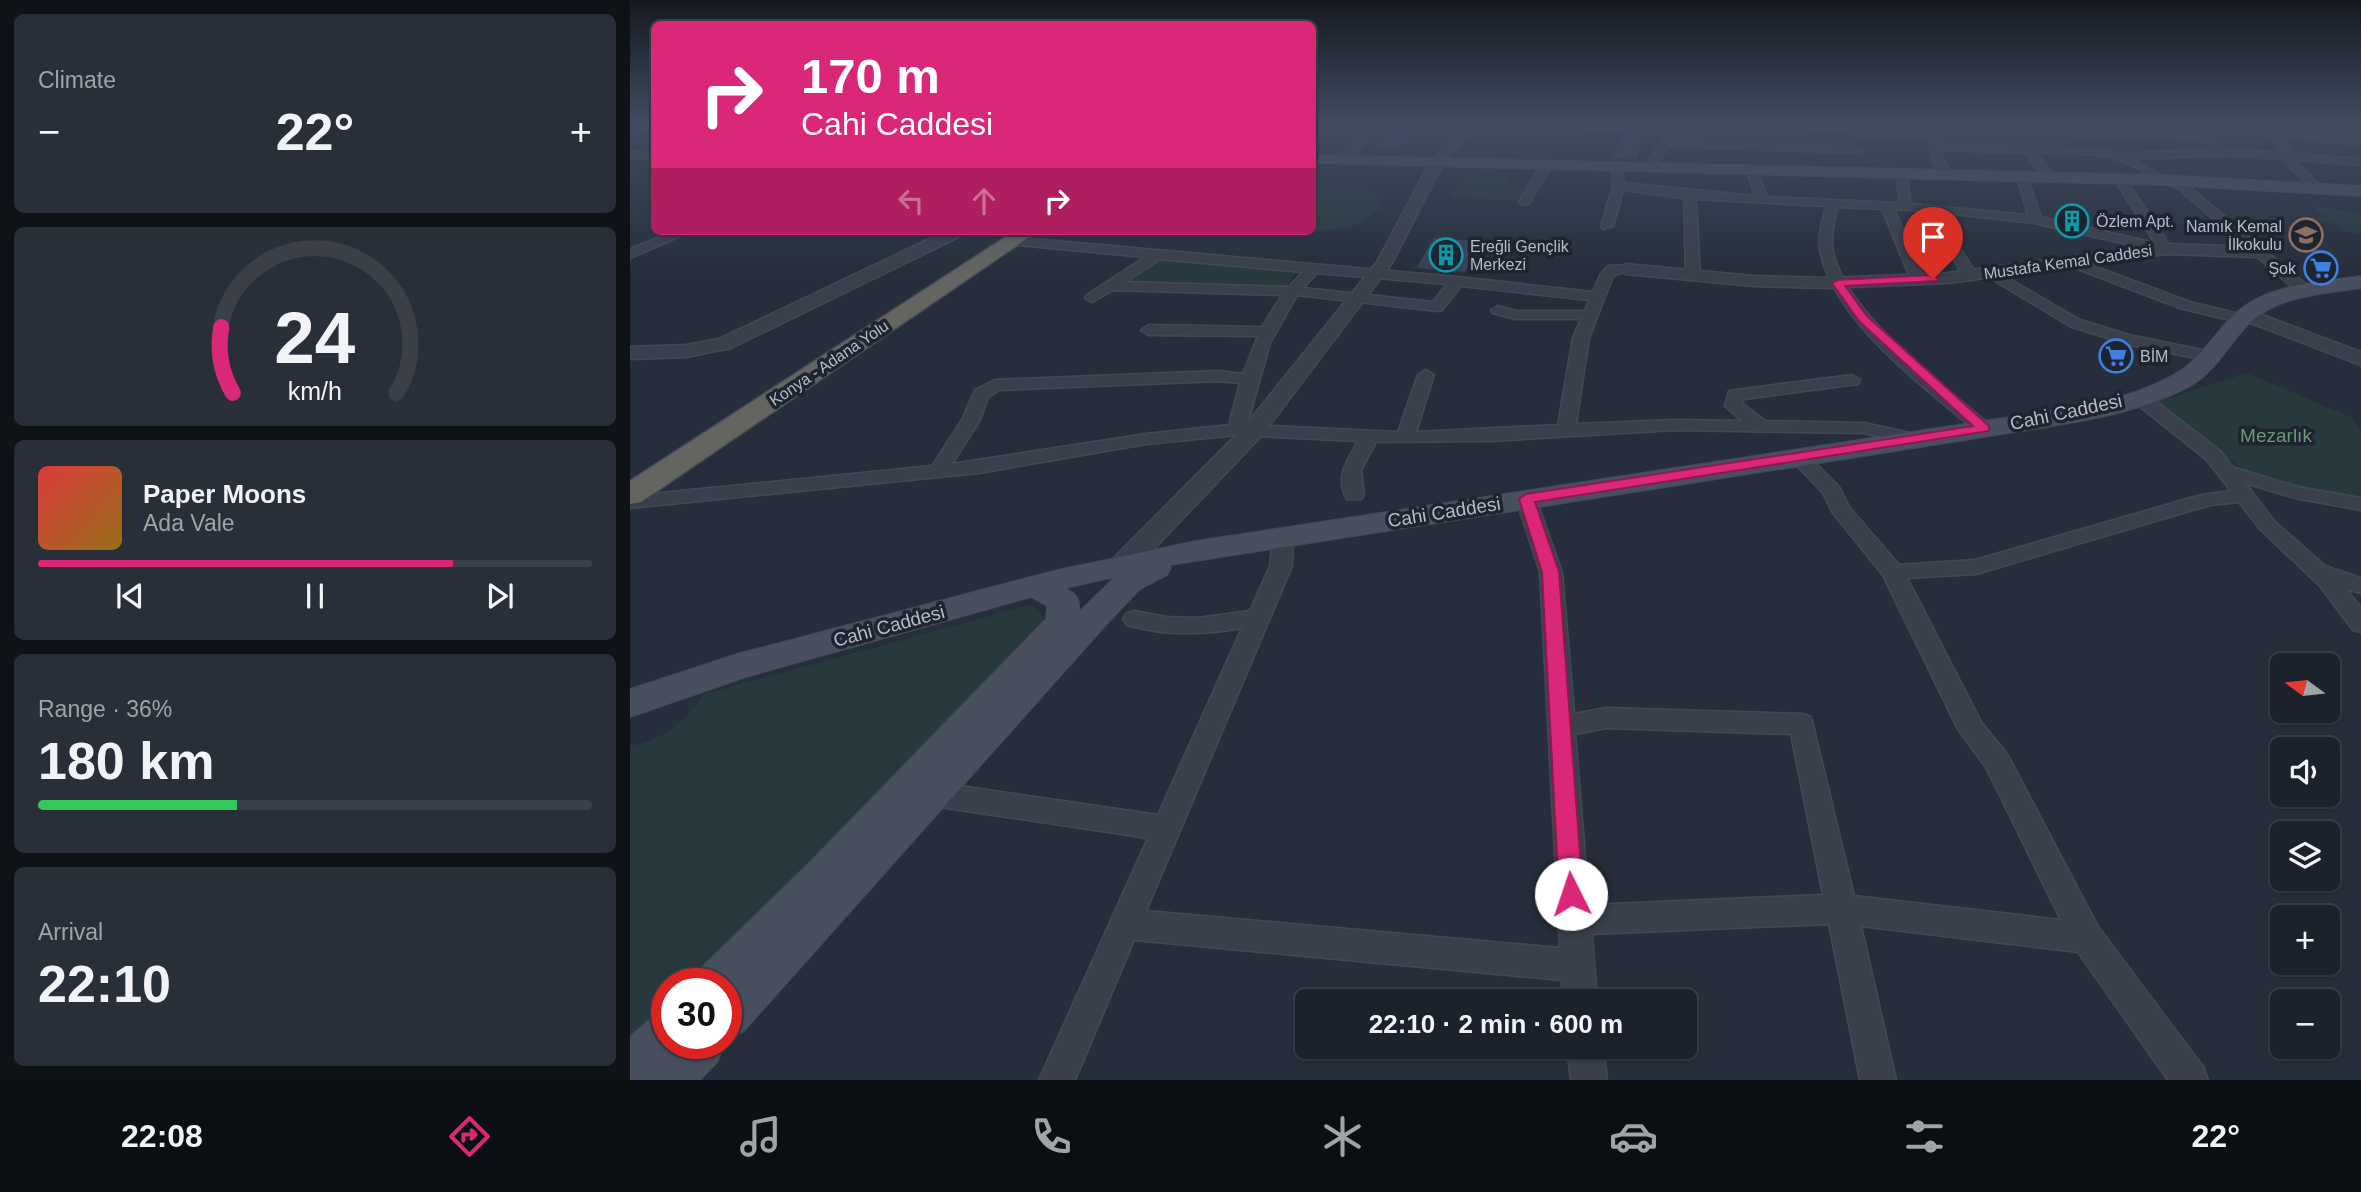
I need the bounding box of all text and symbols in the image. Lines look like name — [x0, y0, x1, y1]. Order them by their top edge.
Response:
icon: right — [686, 49, 777, 140]
text: 170 m — [801, 49, 940, 103]
text: Climate — [38, 67, 116, 93]
text: 22° — [276, 103, 354, 161]
text: Cahi Caddesi — [801, 106, 993, 142]
text: − — [38, 111, 60, 153]
text: + — [570, 111, 592, 153]
icon: left — [892, 182, 930, 220]
icon: ahead — [965, 182, 1003, 220]
icon: right — [1038, 182, 1076, 220]
building icon: Özlem Apt. — [2053, 202, 2091, 240]
pin — [1903, 207, 1963, 279]
place label: Özlem Apt. — [2096, 213, 2174, 230]
school or university icon: Namık Kemal İlkokulu — [2287, 216, 2325, 254]
icon: arrive — [1914, 218, 1952, 256]
place label: Namık Kemal İlkokulu — [2186, 218, 2282, 253]
building icon: Ereğli Gençlik Merkezi — [1427, 236, 1465, 274]
place label: Ereğli Gençlik Merkezi — [1470, 238, 1570, 273]
street label: Mustafa Kemal Caddesi — [1983, 242, 2153, 282]
supermarket icon: Şok — [2302, 249, 2340, 287]
place label: Şok — [2268, 260, 2297, 277]
text: 24 — [275, 297, 356, 378]
street label: Konya - Adana Yolu — [766, 317, 892, 409]
supermarket icon: BİM — [2097, 337, 2135, 375]
place label: BİM — [2140, 347, 2168, 365]
text: km/h — [288, 377, 342, 405]
street label: Cahi Caddesi — [2008, 390, 2124, 434]
park label: Mezarlık — [2240, 425, 2312, 446]
text: Paper Moons — [143, 479, 306, 509]
street label: Cahi Caddesi — [1386, 493, 1502, 531]
text: Ada Vale — [143, 510, 235, 536]
icon: previous — [111, 577, 149, 615]
icon: pause — [296, 577, 334, 615]
icon: next — [481, 577, 519, 615]
street label: Cahi Caddesi — [831, 601, 947, 651]
north arrow — [2270, 653, 2340, 723]
map controls — [2270, 653, 2340, 1059]
text: Range · 36% — [38, 696, 172, 722]
text: 180 km — [38, 732, 214, 790]
button: sound — [2270, 737, 2340, 807]
button: layers — [2270, 821, 2340, 891]
position arrow — [1534, 857, 1608, 931]
button: + — [2270, 905, 2340, 975]
text: Arrival — [38, 919, 103, 945]
text: 22:10 — [38, 955, 171, 1013]
speed limit sign: 30 — [651, 968, 742, 1059]
button: − — [2270, 989, 2340, 1059]
text: 22:10 · 2 min · 600 m — [1369, 1009, 1623, 1039]
icon: directions — [445, 1112, 494, 1161]
icon: music — [736, 1112, 785, 1161]
icon: phone — [1027, 1112, 1076, 1161]
icon: climate — [1318, 1112, 1367, 1161]
icon: car — [1609, 1112, 1658, 1161]
icon: filters — [1900, 1112, 1949, 1161]
text: 22:08 — [121, 1118, 203, 1154]
text: 22° — [2192, 1118, 2240, 1154]

